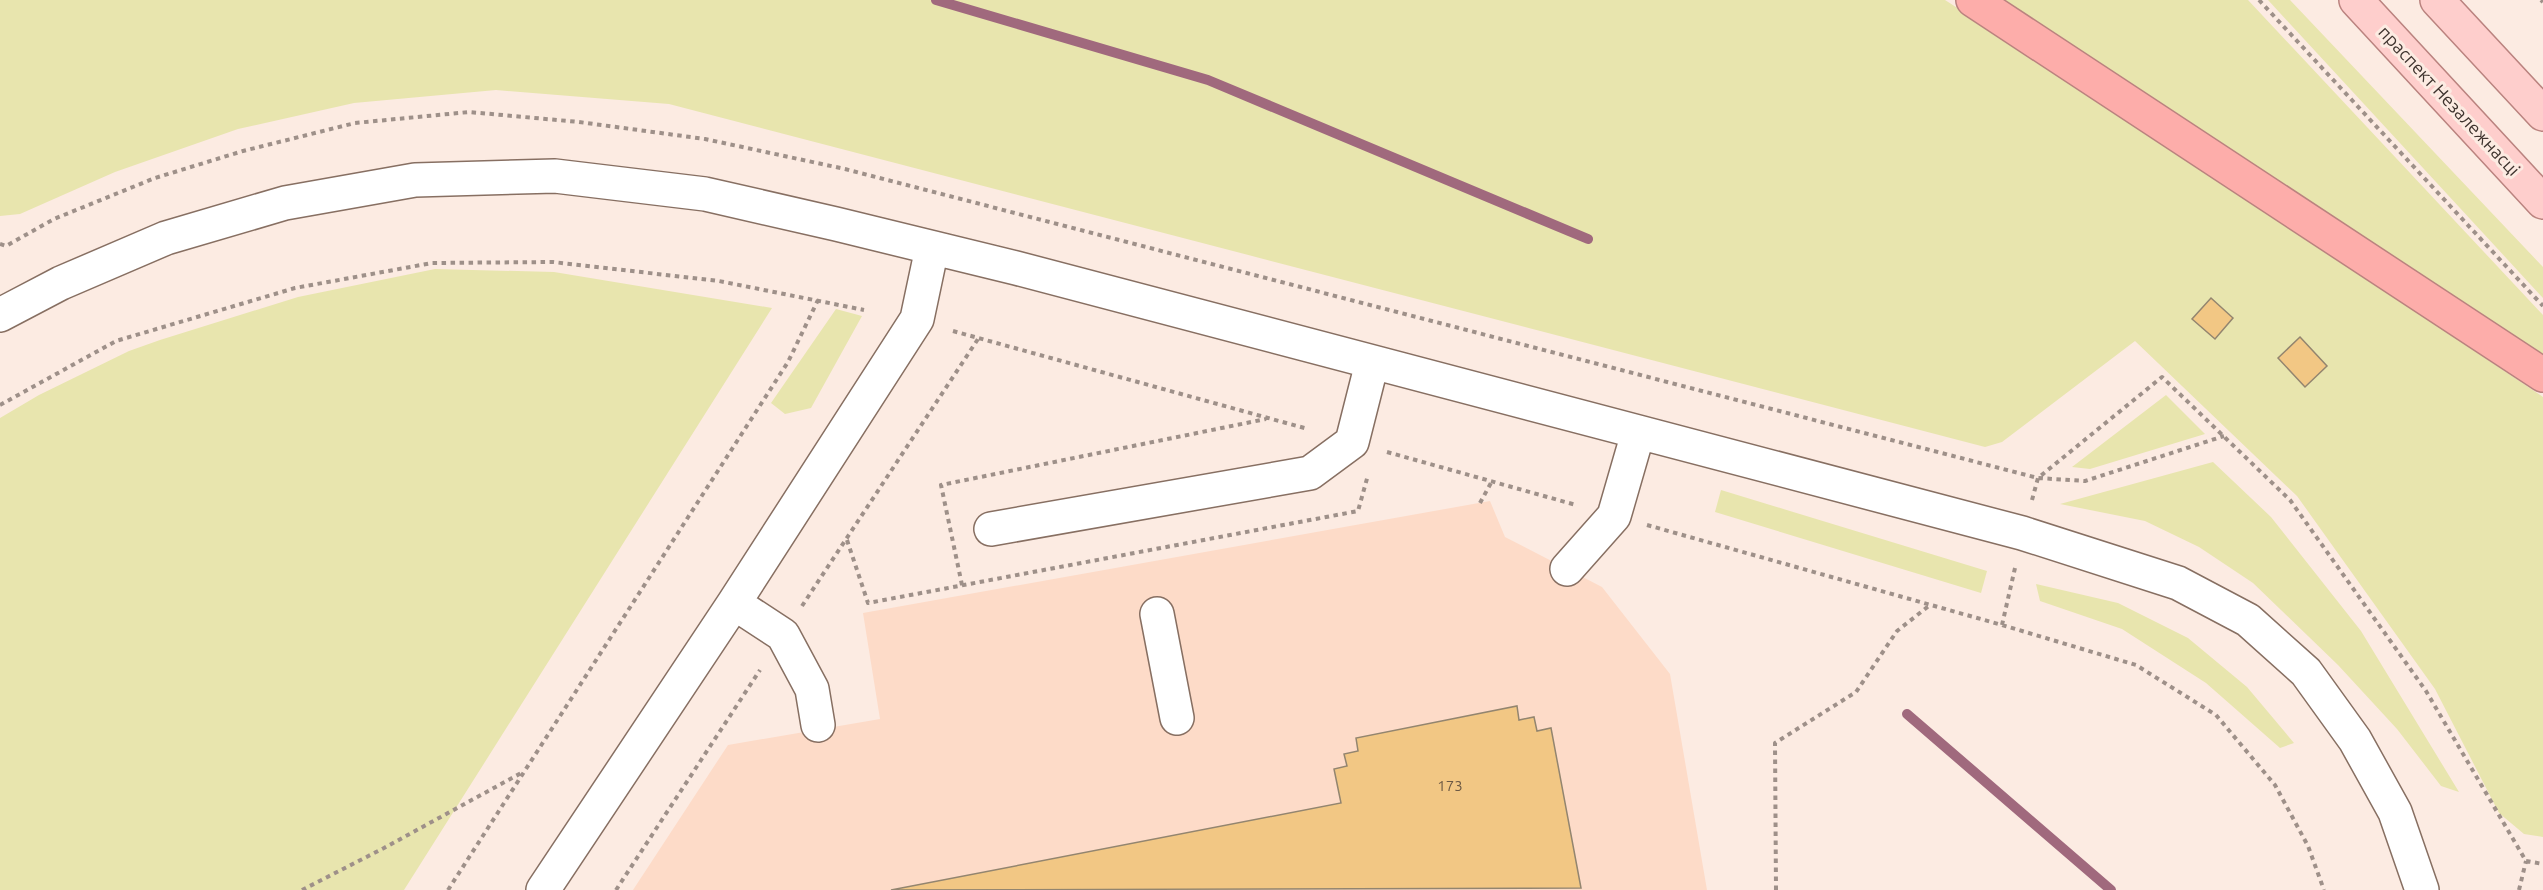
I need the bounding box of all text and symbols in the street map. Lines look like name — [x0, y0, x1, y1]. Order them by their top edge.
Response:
street label: праспект Незалежнасці — [2375, 21, 2524, 179]
house number: 173 — [1437, 777, 1463, 794]

